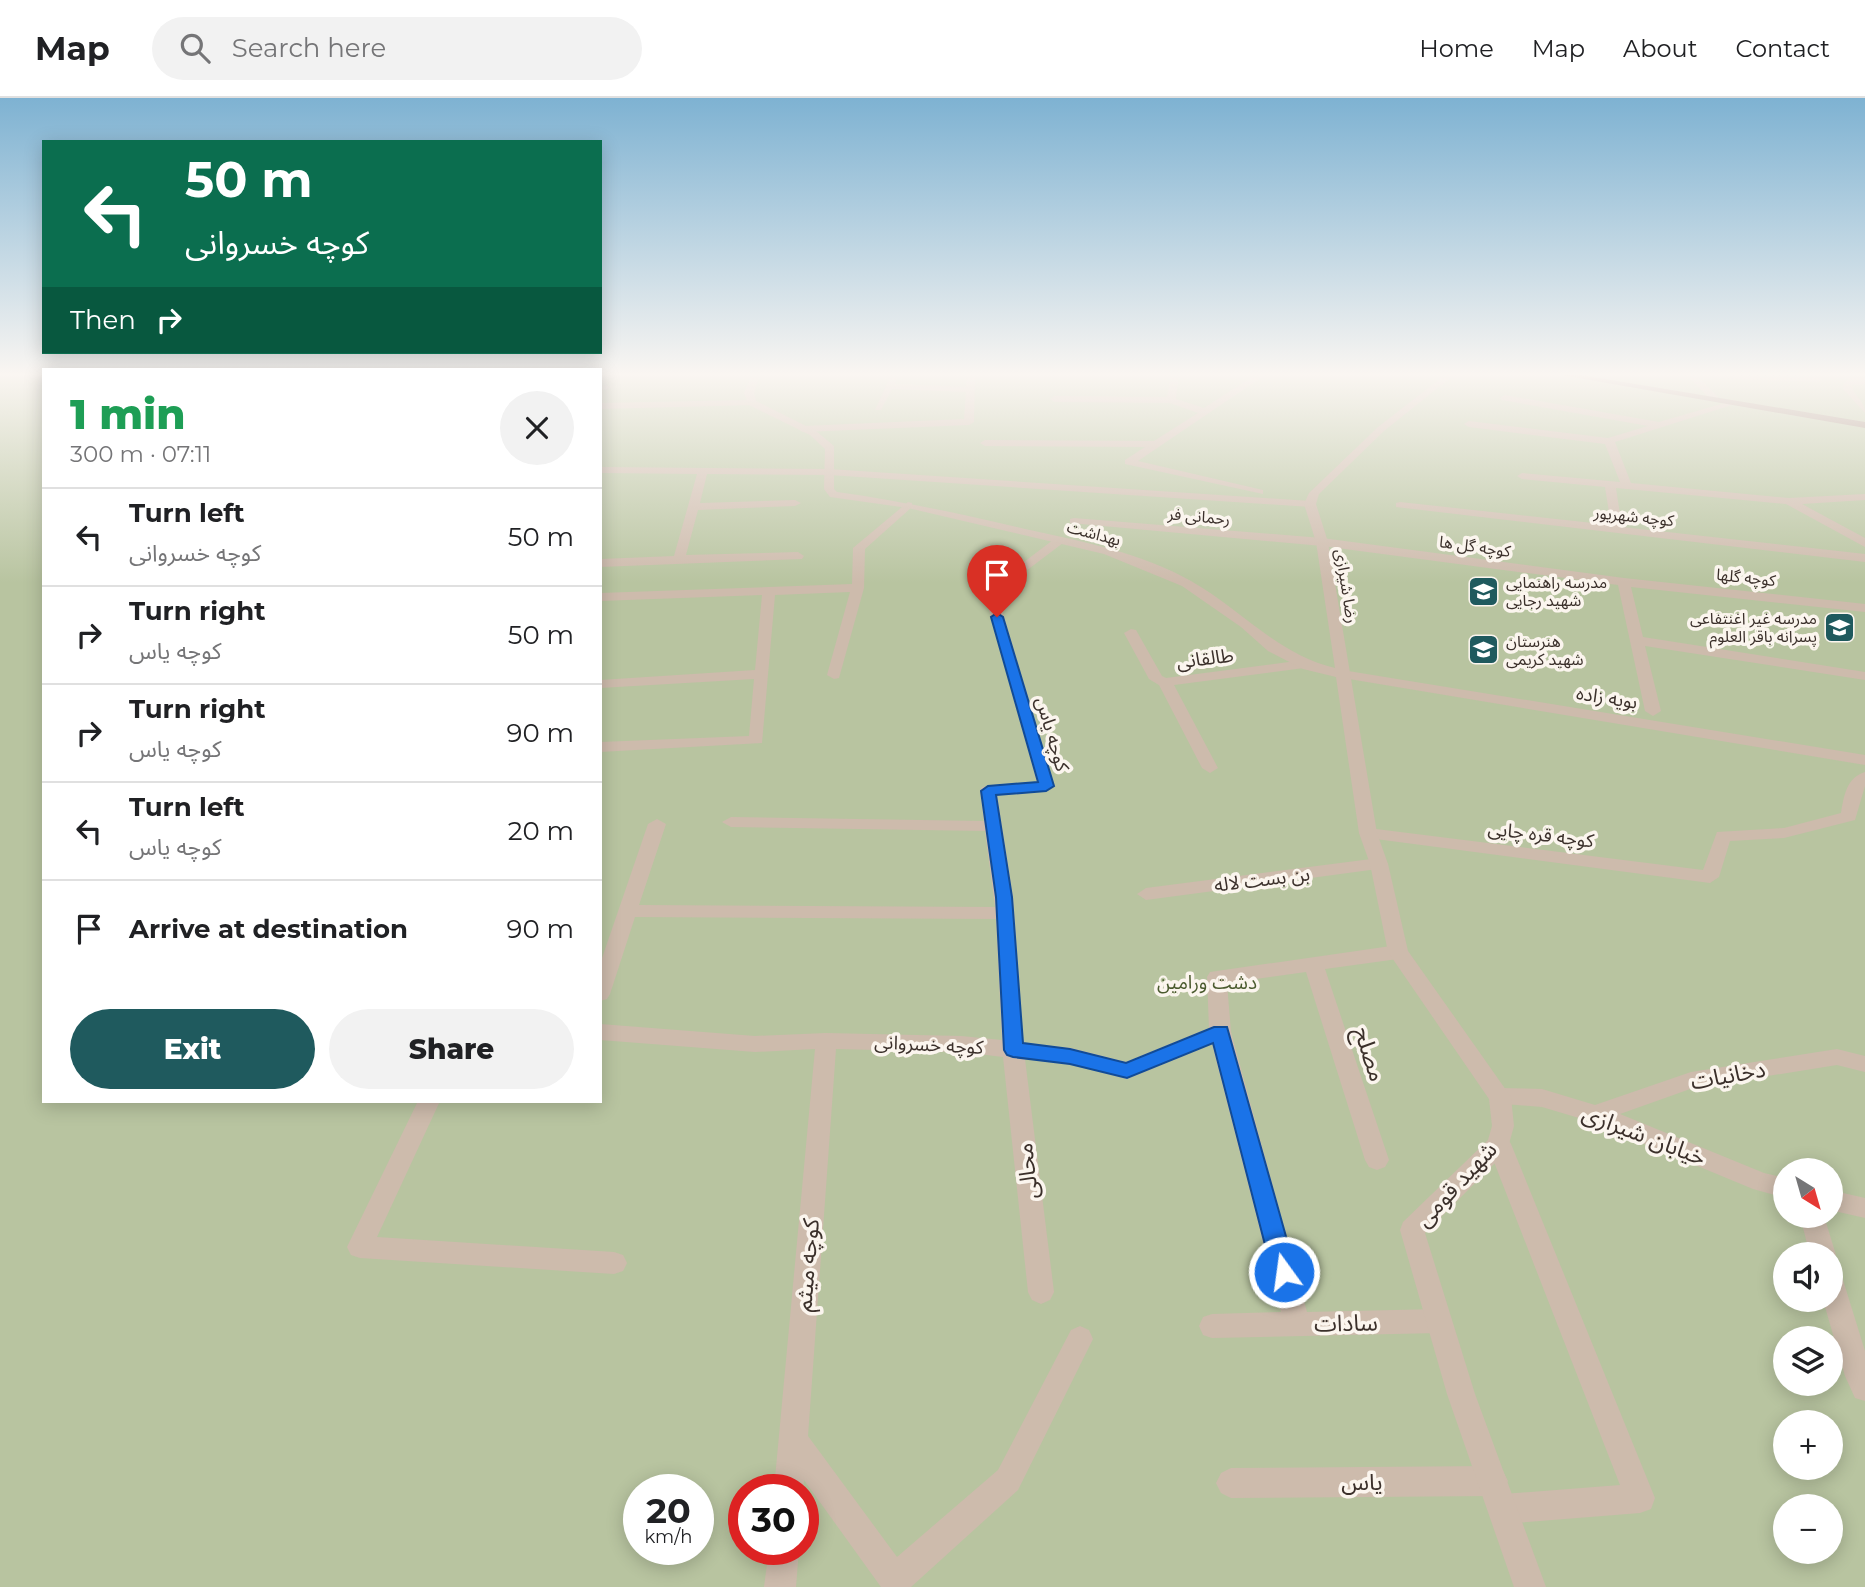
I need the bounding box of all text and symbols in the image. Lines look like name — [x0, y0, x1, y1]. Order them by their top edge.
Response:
search box — [152, 17, 642, 80]
text: Map — [35, 28, 110, 68]
icon: search — [176, 29, 214, 67]
text: Search here — [232, 32, 386, 64]
text: Home — [1419, 34, 1494, 63]
text: Map — [1532, 34, 1585, 63]
text: About — [1623, 34, 1697, 63]
text: Contact — [1735, 34, 1830, 63]
text: 50 m — [185, 150, 313, 209]
icon: left — [70, 168, 161, 259]
text: کوچه خسروانی — [185, 223, 369, 262]
icon: right — [150, 301, 188, 339]
text: Then — [70, 304, 136, 336]
text: 1 min — [70, 388, 186, 440]
button: close — [500, 391, 574, 465]
text: 300 m · 07:11 — [70, 440, 211, 468]
text: Turn left — [129, 497, 245, 529]
street label: کوچه شهریور — [1592, 503, 1675, 531]
street label: رحمانی فر — [1166, 504, 1231, 529]
street label: بهداشت — [1065, 517, 1123, 550]
icon: left — [70, 518, 108, 556]
text: 50 m — [508, 521, 574, 553]
street label: کوچه گل ها — [1438, 532, 1512, 562]
text: کوچه خسروانی — [129, 539, 261, 567]
pin — [967, 545, 1027, 617]
street label: رضا شیرازی — [1331, 548, 1362, 625]
icon: arrive — [978, 556, 1016, 594]
street label: کوچه گلها — [1715, 565, 1777, 591]
place label: مدرسه راهنمایی شهید رجایی — [1506, 573, 1607, 610]
school or university icon: مدرسه راهنمایی شهید رجایی — [1466, 574, 1500, 608]
text: Turn right — [129, 595, 265, 627]
place label: مدرسه غیر اغنتفاعی پسرانه باقر العلوم — [1690, 609, 1817, 649]
school or university icon: مدرسه غیر اغنتفاعی پسرانه باقر العلوم — [1823, 610, 1857, 644]
icon: right — [70, 616, 108, 654]
text: 50 m — [508, 619, 574, 651]
place label: هنرستان شهید کریمی — [1506, 632, 1584, 669]
school or university icon: هنرستان شهید کریمی — [1466, 633, 1500, 667]
text: کوچه یاس — [129, 637, 221, 665]
street label: طالقانی — [1175, 644, 1235, 673]
street label: بویه زاده — [1575, 681, 1639, 714]
text: Turn right — [129, 693, 265, 725]
street label: کوچه یاس — [1030, 694, 1074, 775]
icon: right — [70, 714, 108, 752]
text: 90 m — [507, 717, 574, 749]
text: کوچه یاس — [129, 735, 221, 763]
text: Turn left — [129, 791, 245, 823]
icon: left — [70, 812, 108, 850]
text: 20 m — [508, 815, 574, 847]
street label: کوچه قره چایی — [1487, 817, 1596, 854]
text: کوچه یاس — [129, 833, 221, 861]
street label: بن بست لاله — [1213, 862, 1311, 897]
icon: arrive — [70, 910, 108, 948]
text: Arrive at destination — [129, 913, 408, 945]
text: 90 m — [507, 913, 574, 945]
park label: دشت ورامین — [1157, 971, 1257, 994]
button: Exit — [70, 1009, 315, 1089]
button: Share — [329, 1009, 574, 1089]
street label: مصلح — [1345, 1023, 1392, 1086]
street label: کوچه خسروانی — [874, 1030, 985, 1060]
street label: دخانیات — [1688, 1055, 1768, 1095]
street label: خیابان شیرازی — [1578, 1099, 1710, 1171]
street label: شهید قومی — [1409, 1135, 1503, 1233]
street label: محالی — [1010, 1142, 1044, 1200]
north arrow — [1773, 1158, 1843, 1228]
map controls — [1773, 1158, 1843, 1564]
street label: کوچه میثم — [789, 1217, 828, 1313]
position arrow — [1247, 1235, 1321, 1309]
button: sound — [1773, 1242, 1843, 1312]
street label: سادات — [1314, 1308, 1378, 1338]
button: layers — [1773, 1326, 1843, 1396]
button: + — [1773, 1410, 1843, 1480]
street label: یاس — [1341, 1468, 1383, 1496]
speed limit sign: 30 — [728, 1474, 819, 1565]
text: 20 — [646, 1489, 691, 1532]
button: − — [1773, 1494, 1843, 1564]
text: km/h — [644, 1526, 693, 1548]

